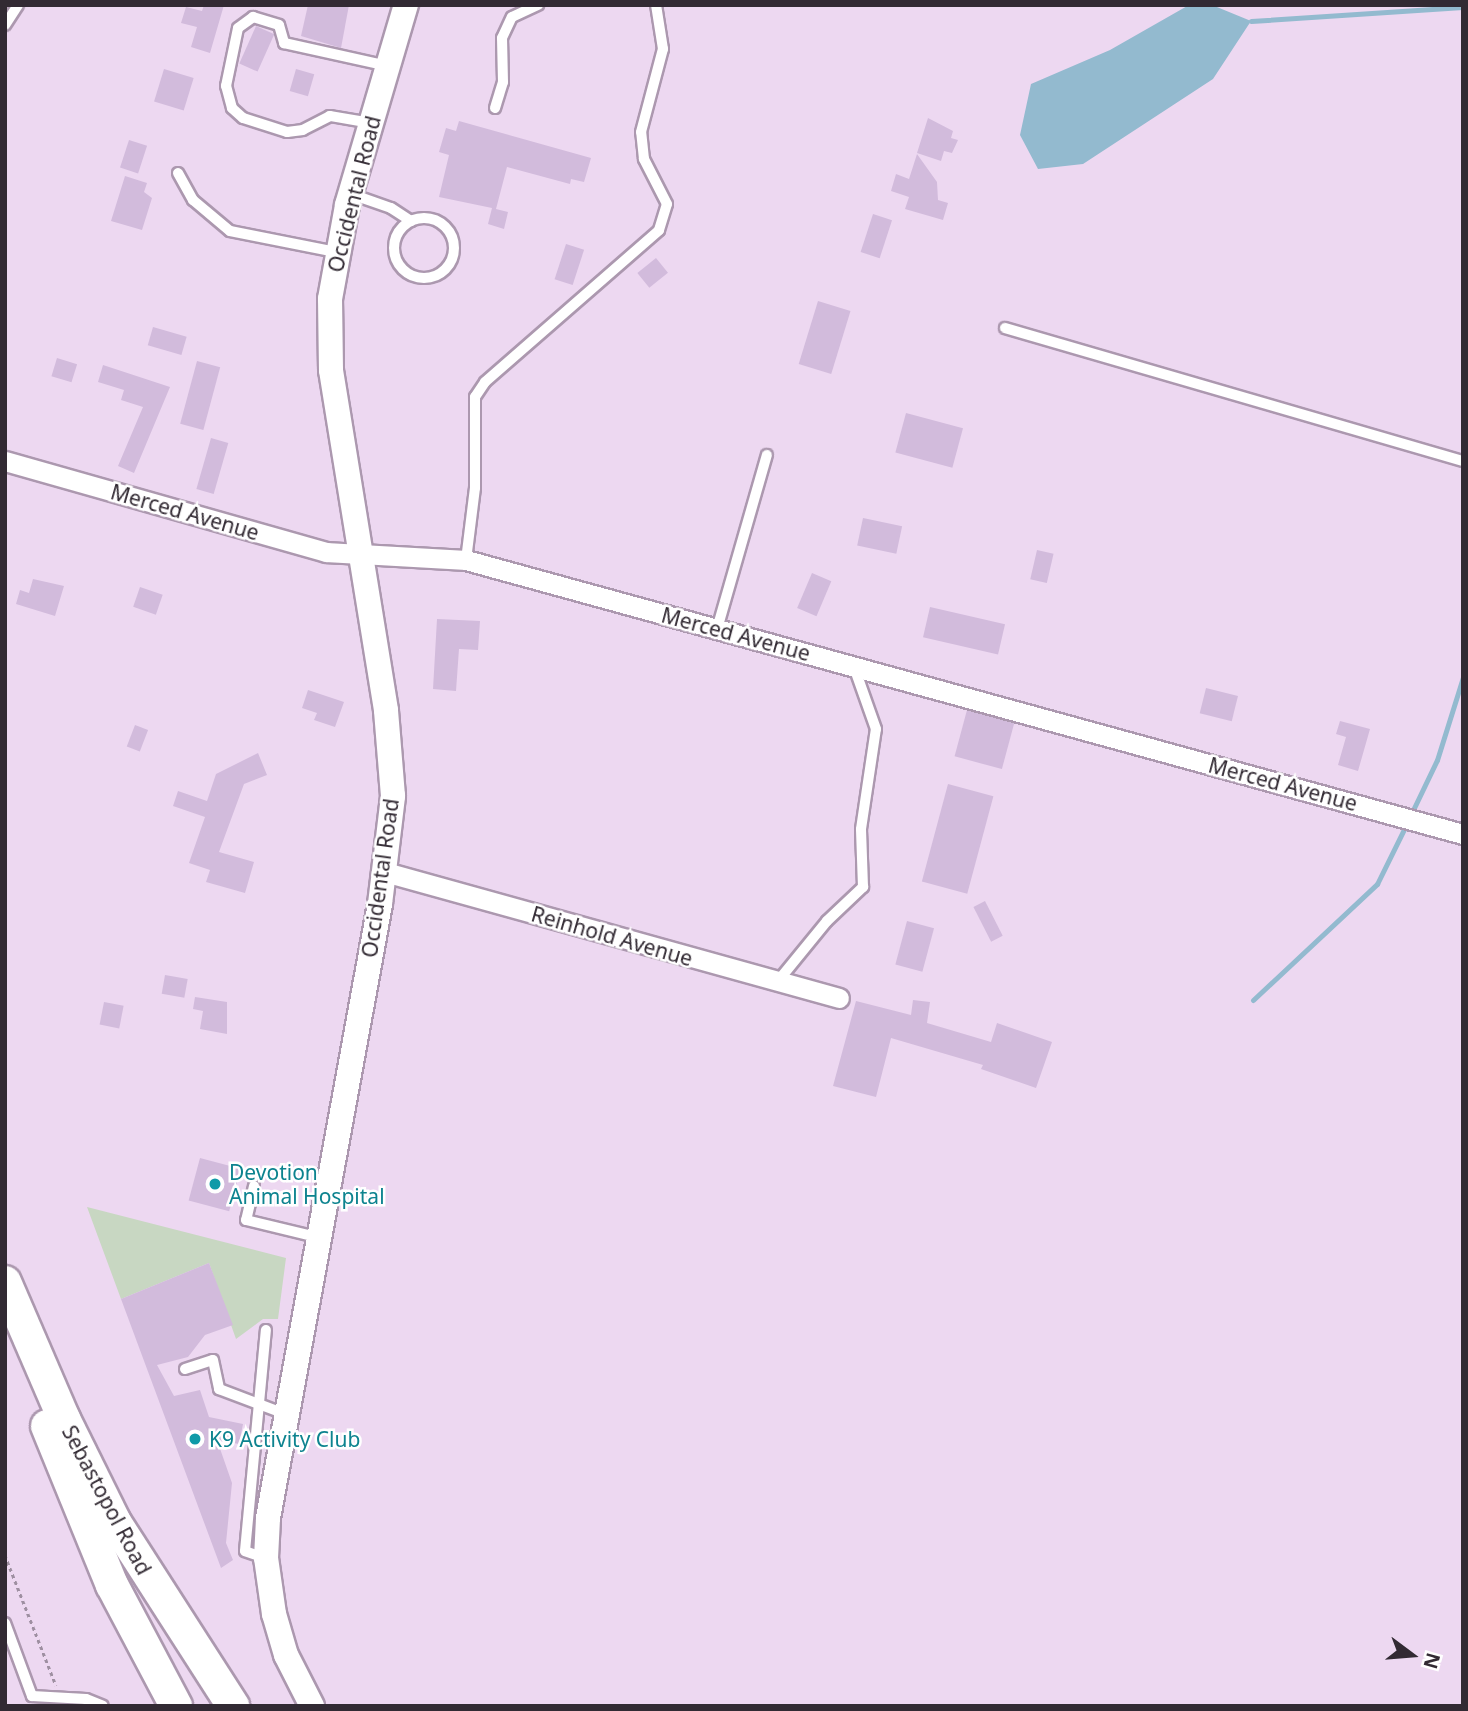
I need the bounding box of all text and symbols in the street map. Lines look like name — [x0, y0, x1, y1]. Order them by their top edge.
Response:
street label: Occidental Road — [322, 113, 386, 275]
street label: Merced Avenue — [108, 479, 262, 545]
street label: Merced Avenue — [659, 602, 813, 666]
street label: Merced Avenue — [1206, 752, 1360, 816]
street label: Occidental Road — [356, 797, 404, 959]
street label: Reinhold Avenue — [528, 901, 696, 971]
place label: Devotion Animal Hospital — [229, 1159, 385, 1209]
marker: Devotion Animal Hospital — [207, 1176, 223, 1192]
street label: Sebastopol Road — [57, 1421, 157, 1579]
place label: K9 Activity Club — [209, 1426, 360, 1452]
marker: K9 Activity Club — [187, 1431, 203, 1447]
north arrow — [1377, 1620, 1447, 1690]
text: N — [1418, 1650, 1447, 1672]

